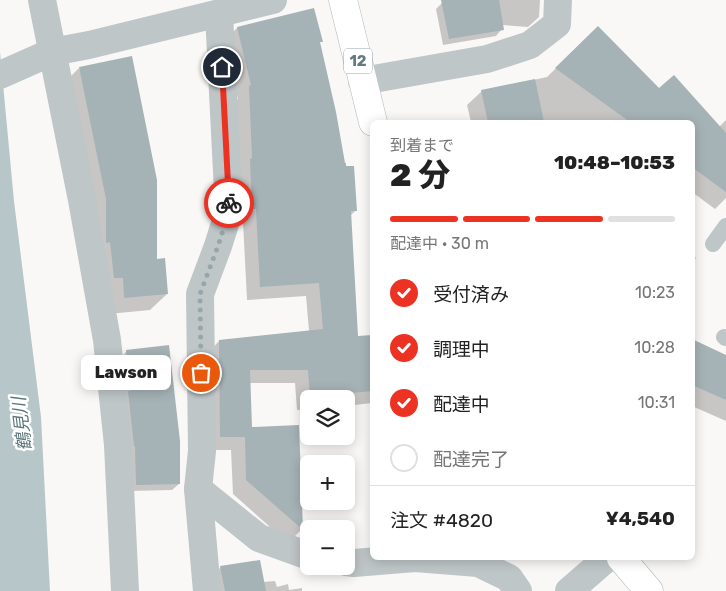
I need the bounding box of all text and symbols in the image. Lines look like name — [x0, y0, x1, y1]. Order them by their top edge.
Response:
pin — [201, 46, 243, 88]
road number: 12 — [344, 48, 372, 74]
icon: home — [208, 53, 236, 81]
text: 到着まで — [390, 136, 454, 155]
text: 10:48–10:53 — [554, 151, 675, 174]
text: 2 分 — [390, 156, 450, 194]
courier — [204, 178, 254, 228]
icon: bike — [215, 189, 243, 217]
text: 配達中 · 30 m — [390, 234, 489, 253]
icon: check — [390, 279, 418, 307]
text: 受付済み — [433, 283, 509, 306]
text: 10:23 — [635, 283, 675, 302]
icon: check — [390, 334, 418, 362]
text: 調理中 — [433, 338, 490, 361]
text: 10:28 — [634, 338, 675, 357]
pin — [180, 352, 222, 394]
callout: Lawson — [81, 356, 171, 390]
icon: bag — [187, 359, 215, 387]
text: Lawson — [95, 363, 157, 382]
icon: check — [390, 389, 418, 417]
map controls — [300, 390, 355, 575]
button: layers — [300, 390, 355, 445]
text: 配達中 — [433, 393, 490, 416]
text: 10:31 — [638, 393, 675, 412]
water label: 鶴見川 — [8, 394, 36, 452]
text: 配達完了 — [433, 448, 509, 471]
button: + — [300, 455, 355, 510]
text: ¥4,540 — [606, 507, 675, 530]
text: 注文 #4820 — [390, 509, 493, 532]
button: − — [300, 520, 355, 575]

